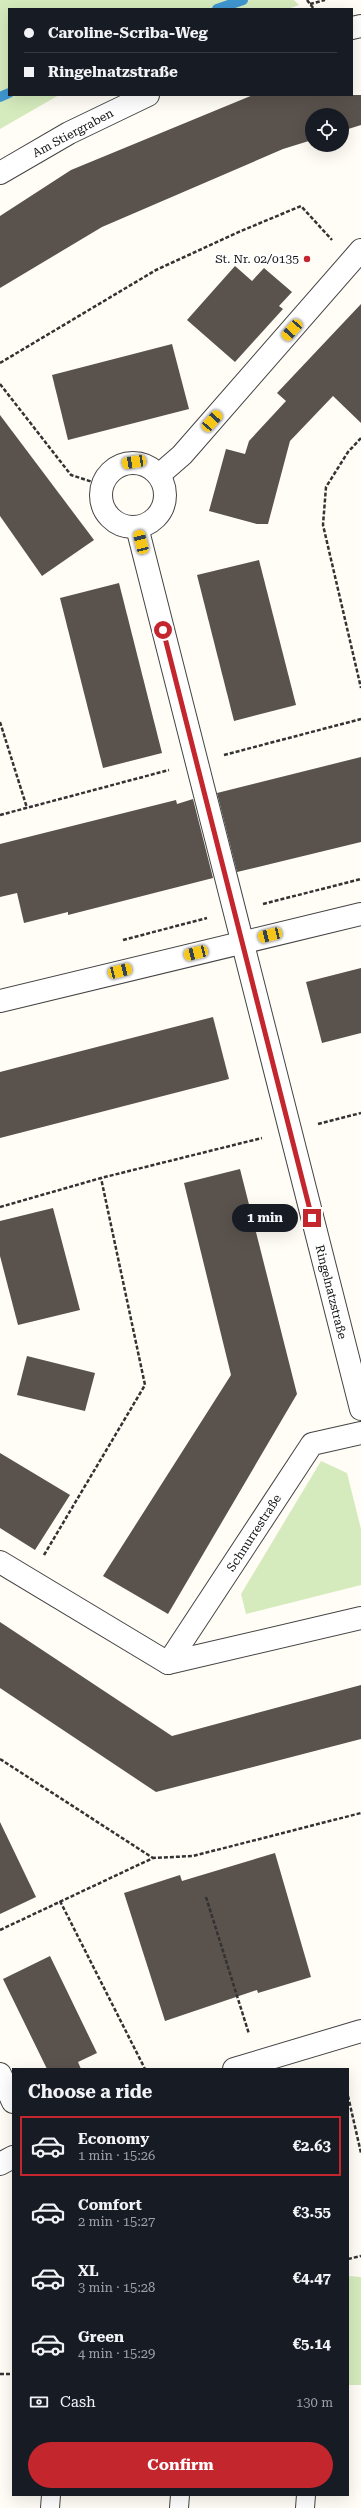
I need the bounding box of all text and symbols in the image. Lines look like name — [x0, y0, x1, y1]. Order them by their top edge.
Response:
text: Caroline-Scriba-Weg — [48, 24, 208, 42]
text: Ringelnatzstraße — [48, 63, 178, 81]
street label: Am Stiergraben — [30, 106, 116, 160]
map controls — [305, 108, 349, 152]
button: locate — [305, 108, 349, 152]
place label: St. Nr. 02/0135 — [215, 252, 299, 266]
marker: St. Nr. 02/0135 — [302, 254, 312, 264]
car — [280, 317, 304, 343]
car — [200, 408, 224, 434]
car — [121, 454, 147, 470]
car — [132, 529, 150, 555]
route start — [154, 621, 172, 639]
car — [257, 926, 283, 944]
car — [183, 944, 209, 962]
car — [107, 962, 133, 980]
callout: 1 min — [232, 1204, 298, 1232]
route end — [303, 1209, 321, 1227]
text: 1 min — [247, 1210, 283, 1225]
street label: Ringelnatzstraße — [313, 1243, 350, 1341]
street label: Schnurrestraße — [224, 1491, 284, 1574]
text: Choose a ride — [28, 2081, 152, 2102]
icon: car — [30, 2128, 66, 2164]
text: Economy — [78, 2130, 149, 2148]
text: €2.63 — [293, 2137, 331, 2155]
text: 1 min · 15:26 — [78, 2148, 155, 2163]
icon: car — [30, 2194, 66, 2230]
text: Comfort — [78, 2196, 142, 2214]
text: €3.55 — [293, 2203, 331, 2221]
text: 2 min · 15:27 — [78, 2214, 155, 2229]
icon: car — [30, 2260, 66, 2296]
text: XL — [78, 2262, 99, 2280]
text: €4.47 — [293, 2269, 331, 2287]
text: 3 min · 15:28 — [78, 2280, 155, 2295]
icon: car — [30, 2326, 66, 2362]
text: Green — [78, 2328, 124, 2346]
text: €5.14 — [293, 2335, 331, 2353]
text: 4 min · 15:29 — [78, 2346, 155, 2361]
icon: cash — [28, 2391, 50, 2413]
text: Cash — [60, 2393, 96, 2411]
text: 130 m — [296, 2395, 333, 2410]
button: Confirm — [28, 2442, 333, 2488]

